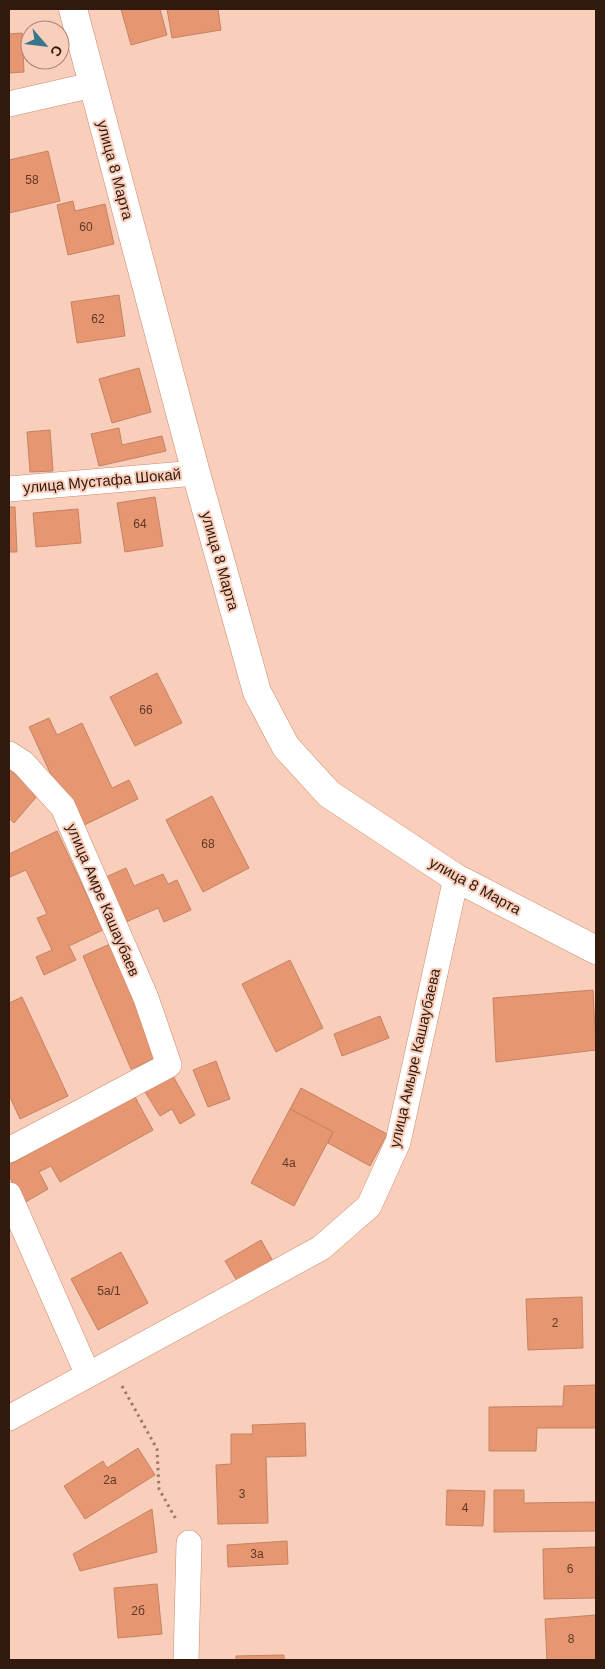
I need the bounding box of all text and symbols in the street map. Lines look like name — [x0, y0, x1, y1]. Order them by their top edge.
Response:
north arrow — [20, 20, 70, 70]
text: С — [47, 43, 66, 59]
street label: улица 8 Марта — [94, 118, 137, 222]
house number: 58 — [25, 173, 39, 187]
house number: 60 — [79, 220, 93, 234]
house number: 62 — [91, 312, 105, 326]
street label: улица Мустафа Шокай — [22, 465, 182, 496]
street label: улица 8 Марта — [198, 510, 243, 613]
house number: 64 — [133, 517, 147, 531]
house number: 66 — [139, 703, 153, 717]
street label: улица Амре Кашаубаев — [64, 821, 143, 979]
house number: 68 — [201, 837, 215, 851]
street label: улица 8 Марта — [427, 853, 525, 918]
street label: улица Амыре Кашаубаева — [386, 966, 444, 1149]
house number: 4а — [282, 1156, 296, 1170]
house number: 5а/1 — [97, 1284, 121, 1298]
house number: 2 — [552, 1316, 559, 1330]
house number: 2а — [103, 1473, 117, 1487]
house number: 3 — [239, 1487, 246, 1501]
house number: 4 — [462, 1501, 469, 1515]
house number: 3а — [250, 1547, 264, 1561]
house number: 6 — [567, 1562, 574, 1576]
house number: 2б — [131, 1604, 145, 1618]
house number: 8 — [568, 1632, 575, 1646]

